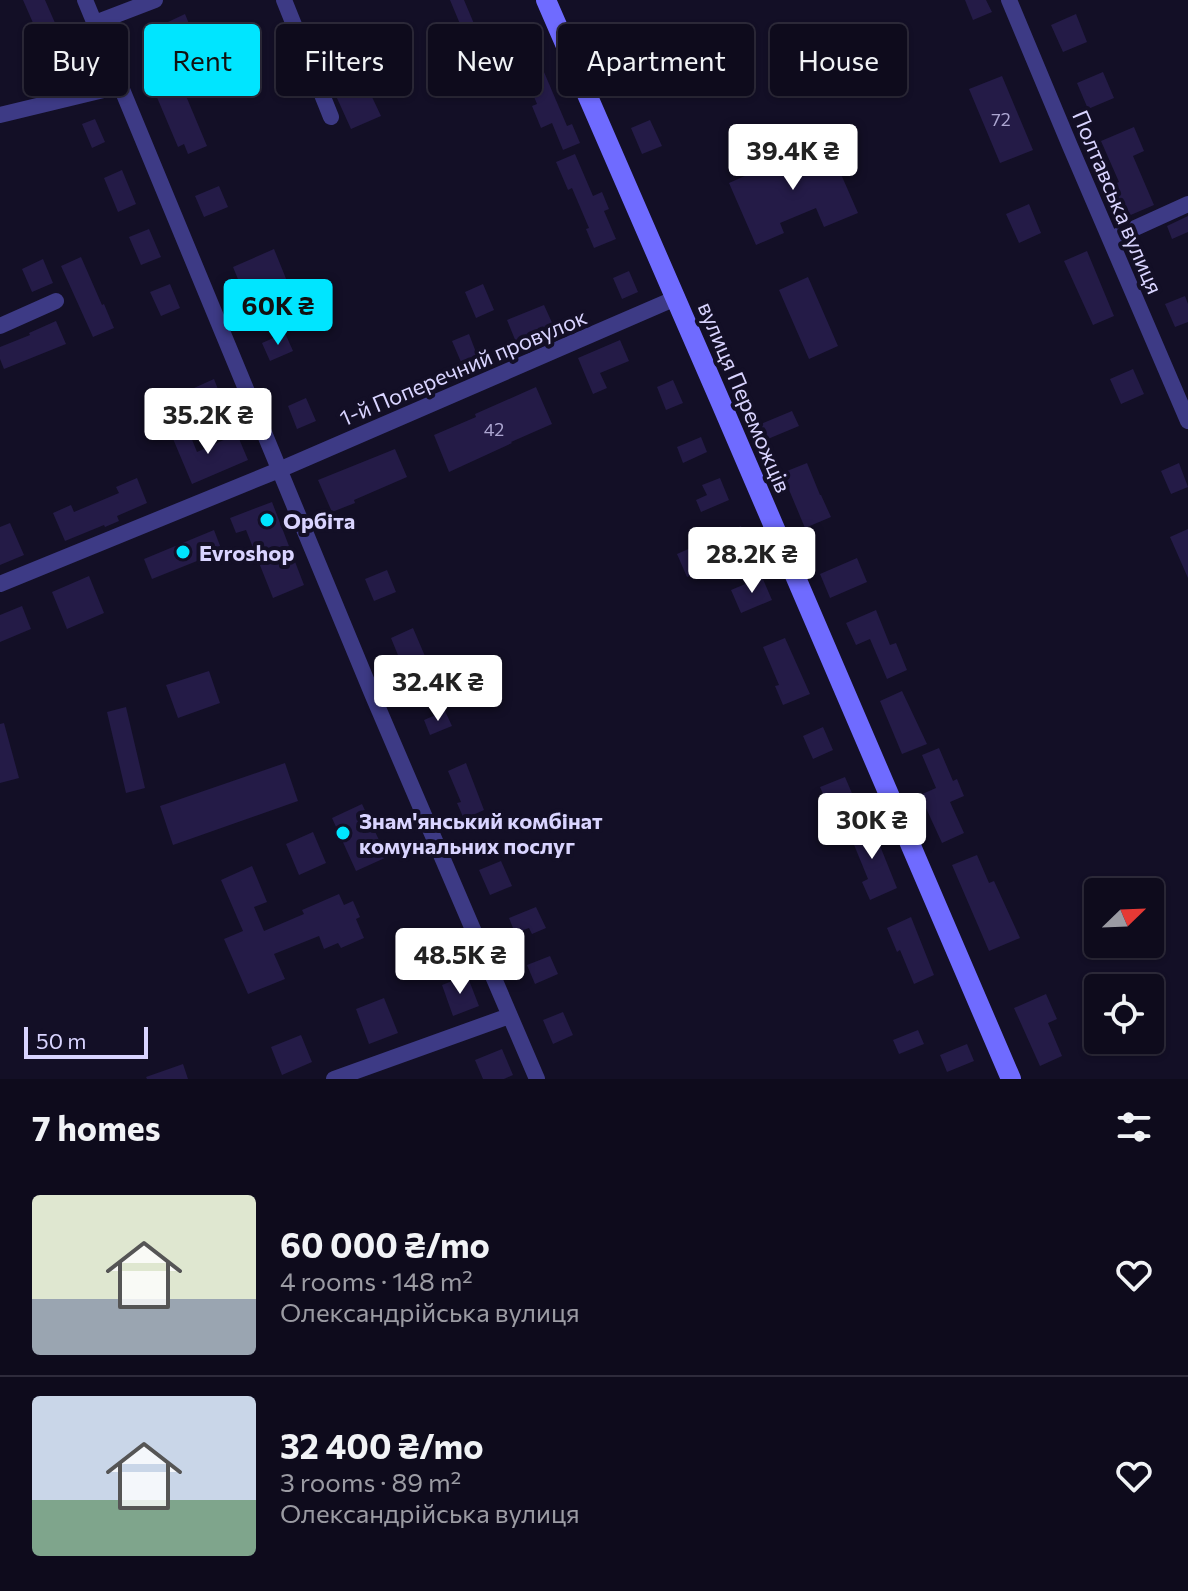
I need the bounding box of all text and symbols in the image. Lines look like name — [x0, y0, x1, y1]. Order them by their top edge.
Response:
chip: Buy — [24, 24, 128, 96]
chip: Rent — [144, 24, 260, 96]
chip: Filters — [276, 24, 412, 96]
chip: New — [428, 24, 542, 96]
chip: Apartment — [558, 24, 754, 96]
chip: House — [770, 24, 907, 96]
street label: Полтавська вулиця — [1067, 106, 1169, 298]
house number: 72 — [991, 108, 1011, 130]
pin: 39.4K ₴ — [719, 124, 867, 192]
text: 39.4K ₴ — [747, 134, 839, 165]
pin: 60K ₴ — [222, 279, 334, 347]
text: 60K ₴ — [242, 289, 314, 320]
street label: вулиця Переможців — [693, 298, 797, 496]
street label: 1-й Поперечний провулок — [335, 303, 591, 431]
pin: 35.2K ₴ — [134, 388, 282, 456]
text: 35.2K ₴ — [162, 398, 254, 429]
house number: 42 — [484, 418, 504, 440]
place label: Орбіта — [283, 507, 355, 534]
marker: Орбіта — [258, 511, 276, 529]
pin: 28.2K ₴ — [678, 527, 826, 595]
text: 28.2K ₴ — [706, 537, 798, 568]
place label: Evroshop — [199, 539, 294, 566]
marker: Evroshop — [174, 543, 192, 561]
pin: 32.4K ₴ — [364, 655, 512, 723]
text: 32.4K ₴ — [392, 665, 484, 696]
pin: 30K ₴ — [816, 793, 928, 861]
text: 30K ₴ — [836, 803, 908, 834]
place label: Знам'янський комбінат комунальних послуг — [359, 807, 603, 859]
marker: Знам'янський комбінат комунальних послуг — [334, 824, 352, 842]
north arrow — [1084, 878, 1164, 958]
map controls — [1084, 878, 1164, 1054]
pin: 48.5K ₴ — [386, 928, 534, 996]
text: 48.5K ₴ — [413, 938, 507, 969]
button: locate — [1084, 974, 1164, 1054]
scale bar — [24, 1023, 148, 1059]
text: 50 m — [36, 1027, 86, 1054]
icon: filters — [1112, 1105, 1156, 1149]
text: 7 homes — [32, 1106, 161, 1148]
text: 60 000 ₴/mo — [280, 1223, 490, 1265]
icon: home — [96, 1227, 192, 1323]
icon: heart — [1112, 1253, 1156, 1297]
text: 4 rooms · 148 m² — [280, 1265, 473, 1296]
text: Олександрійська вулиця — [280, 1296, 580, 1327]
text: 32 400 ₴/mo — [280, 1424, 484, 1466]
icon: home — [96, 1428, 192, 1524]
icon: heart — [1112, 1454, 1156, 1498]
text: 3 rooms · 89 m² — [280, 1466, 461, 1497]
text: Олександрійська вулиця — [280, 1497, 580, 1528]

